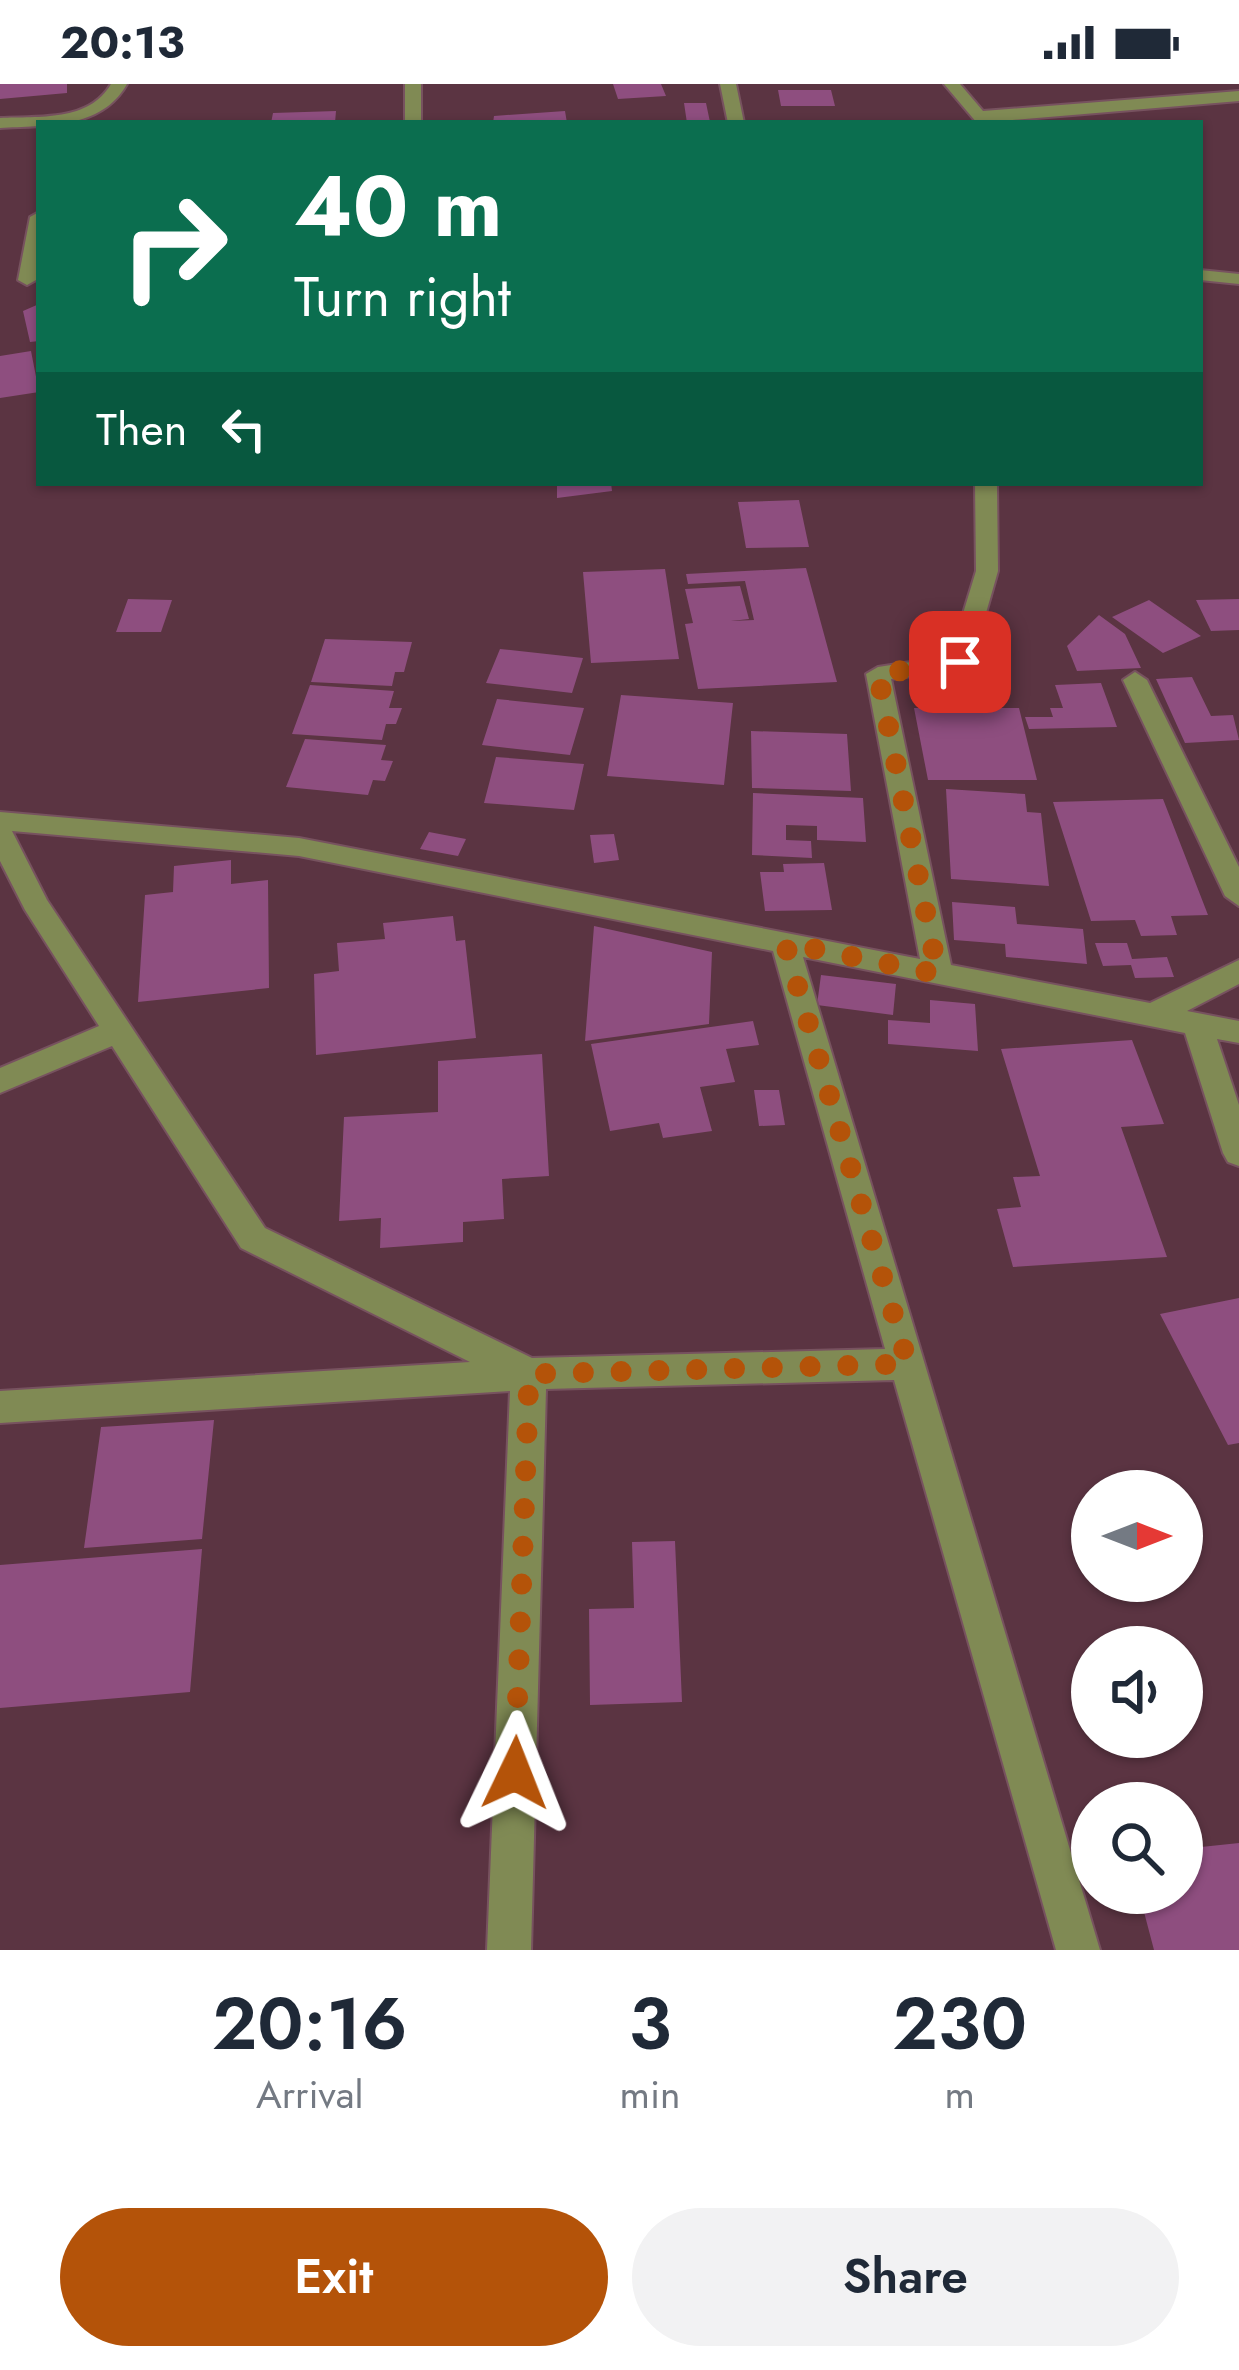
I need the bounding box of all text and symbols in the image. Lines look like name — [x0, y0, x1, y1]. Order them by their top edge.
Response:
text: 20:13 — [60, 10, 185, 75]
text: 40 m — [294, 146, 502, 268]
icon: right — [96, 168, 252, 324]
text: Turn right — [294, 258, 511, 336]
icon: left — [211, 396, 277, 462]
text: Then — [96, 397, 187, 462]
pin — [909, 611, 1011, 713]
icon: arrive — [927, 629, 993, 695]
north arrow — [1071, 1470, 1203, 1602]
map controls — [1071, 1470, 1203, 1914]
button: sound — [1071, 1626, 1203, 1758]
position arrow — [452, 1710, 578, 1836]
button: search — [1071, 1782, 1203, 1914]
text: 20:16 — [212, 1972, 408, 2076]
text: 3 — [629, 1972, 672, 2076]
text: 230 — [892, 1972, 1027, 2076]
text: Arrival — [256, 2066, 364, 2123]
text: min — [620, 2066, 681, 2123]
text: m — [945, 2066, 975, 2123]
button: Exit — [60, 2208, 608, 2346]
button: Share — [632, 2208, 1179, 2346]

